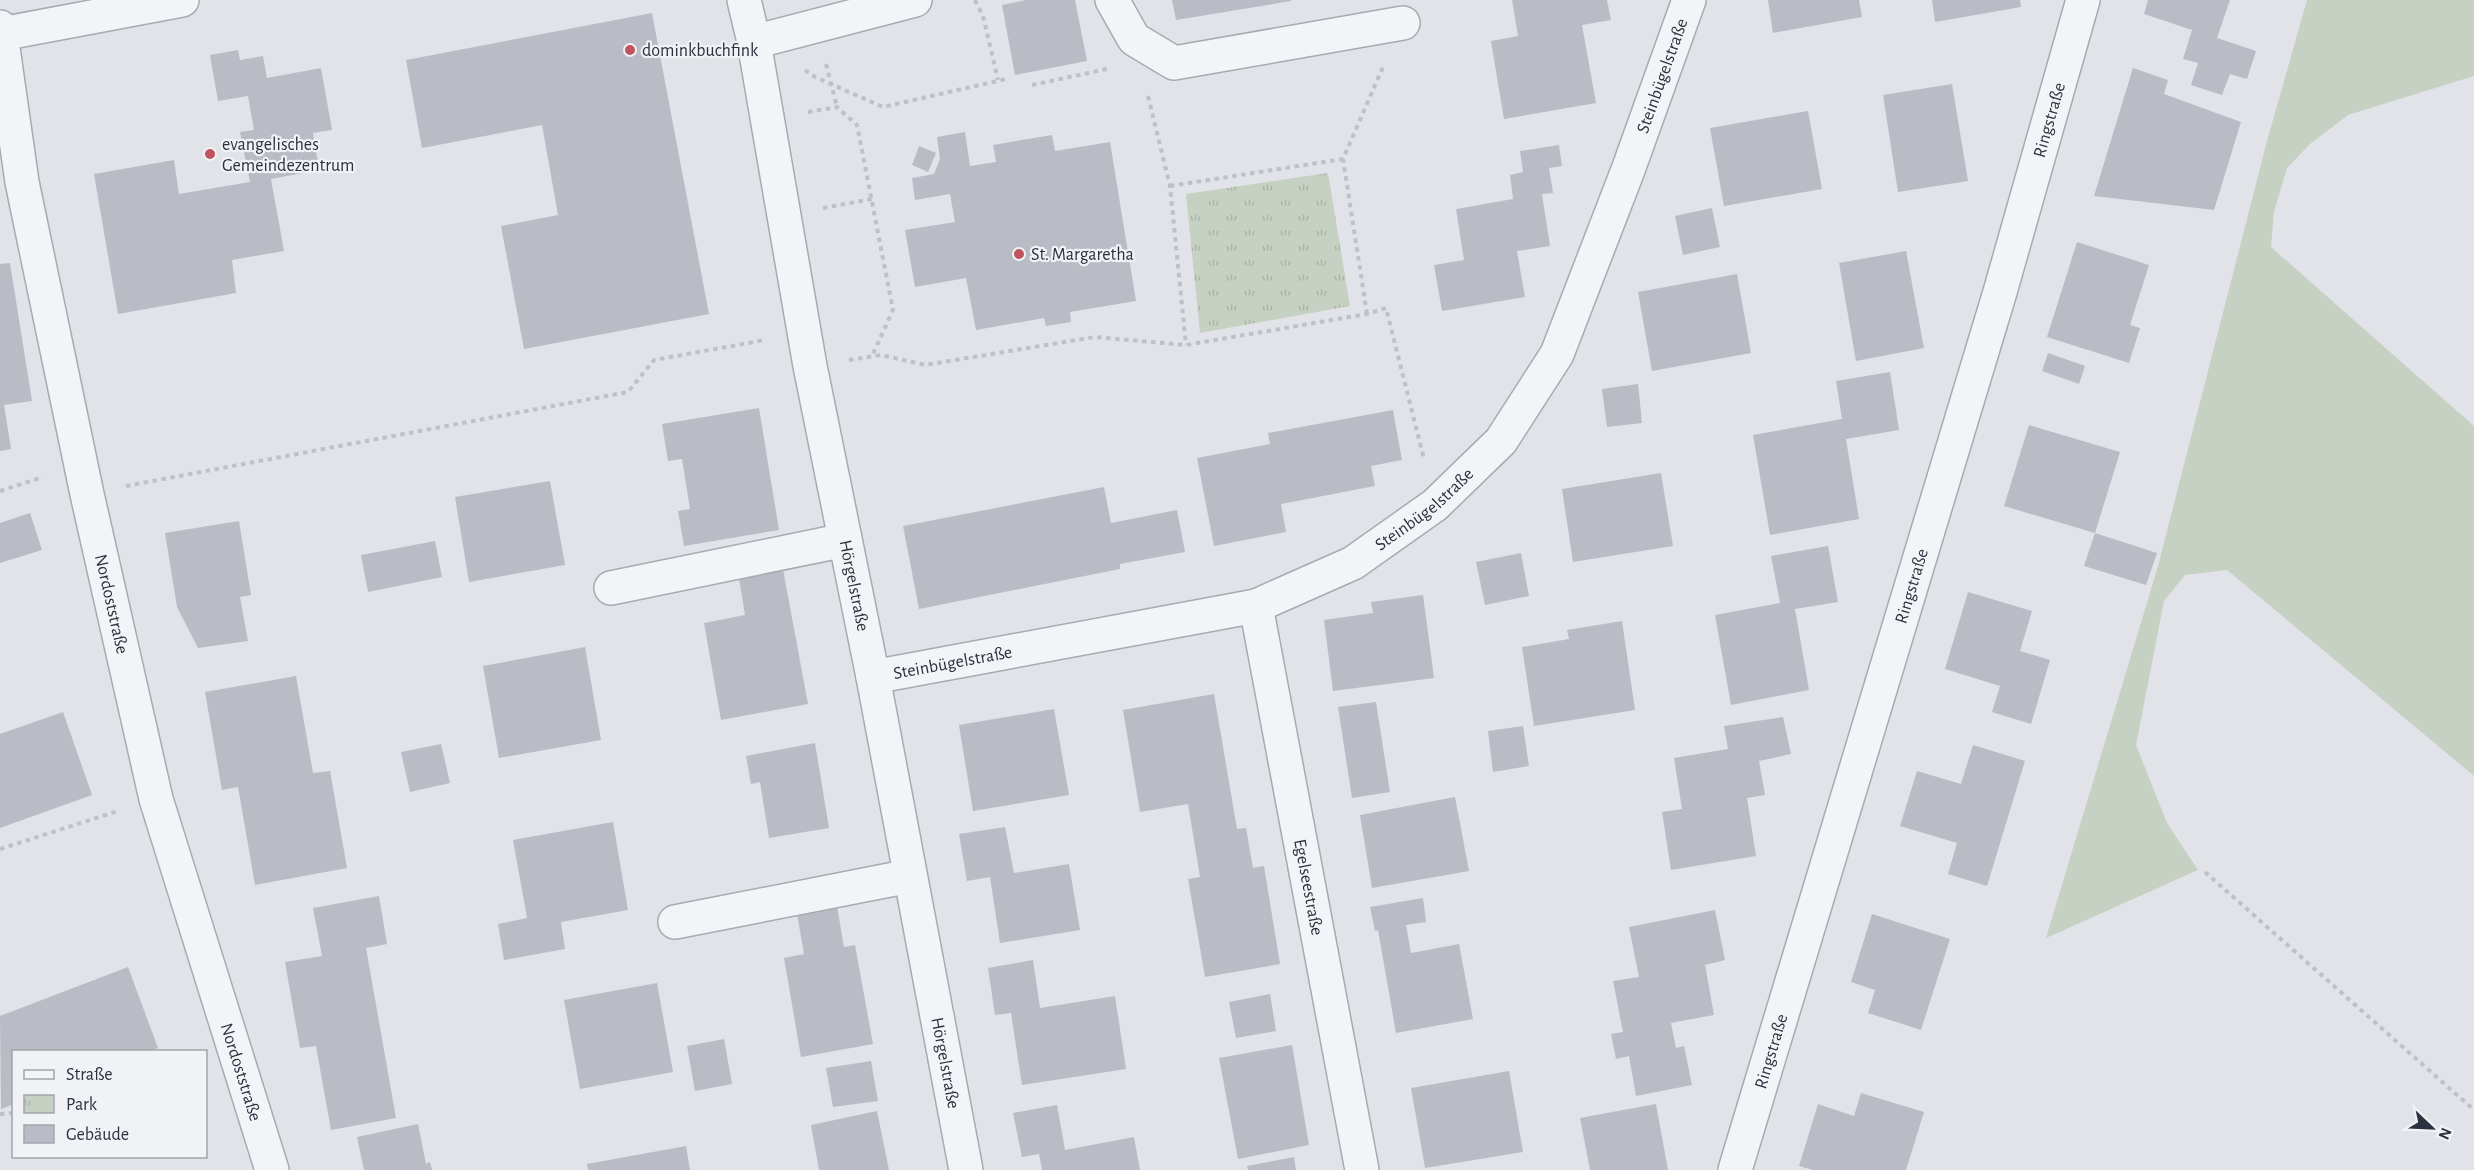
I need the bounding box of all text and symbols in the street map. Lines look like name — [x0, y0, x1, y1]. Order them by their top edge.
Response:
street label: Steinbügelstraße — [1634, 16, 1692, 136]
place label: dominkbuchfink — [642, 42, 759, 60]
marker: dominkbuchfink — [623, 43, 637, 57]
street label: Ringstraße — [2031, 81, 2069, 160]
place label: evangelisches Gemeindezentrum — [222, 136, 354, 175]
marker: evangelisches Gemeindezentrum — [203, 147, 217, 161]
place label: St. Margaretha — [1031, 246, 1134, 264]
marker: St. Margaretha — [1012, 247, 1026, 261]
street label: Steinbügelstraße — [1372, 465, 1477, 554]
street label: Hörgelstraße — [835, 539, 872, 633]
street label: Ringstraße — [1892, 547, 1932, 626]
street label: Nordoststraße — [91, 553, 131, 656]
street label: Steinbügelstraße — [892, 643, 1014, 683]
street label: Egelseestraße — [1290, 838, 1326, 937]
street label: Ringstraße — [1752, 1012, 1792, 1091]
street label: Hörgelstraße — [927, 1016, 962, 1110]
street label: Nordoststraße — [217, 1021, 264, 1124]
legend — [12, 1050, 207, 1158]
text: Straße — [66, 1066, 112, 1084]
text: Park — [66, 1096, 98, 1114]
north arrow — [2402, 1098, 2462, 1158]
text: N — [2435, 1125, 2454, 1142]
text: Gebäude — [66, 1126, 129, 1144]

